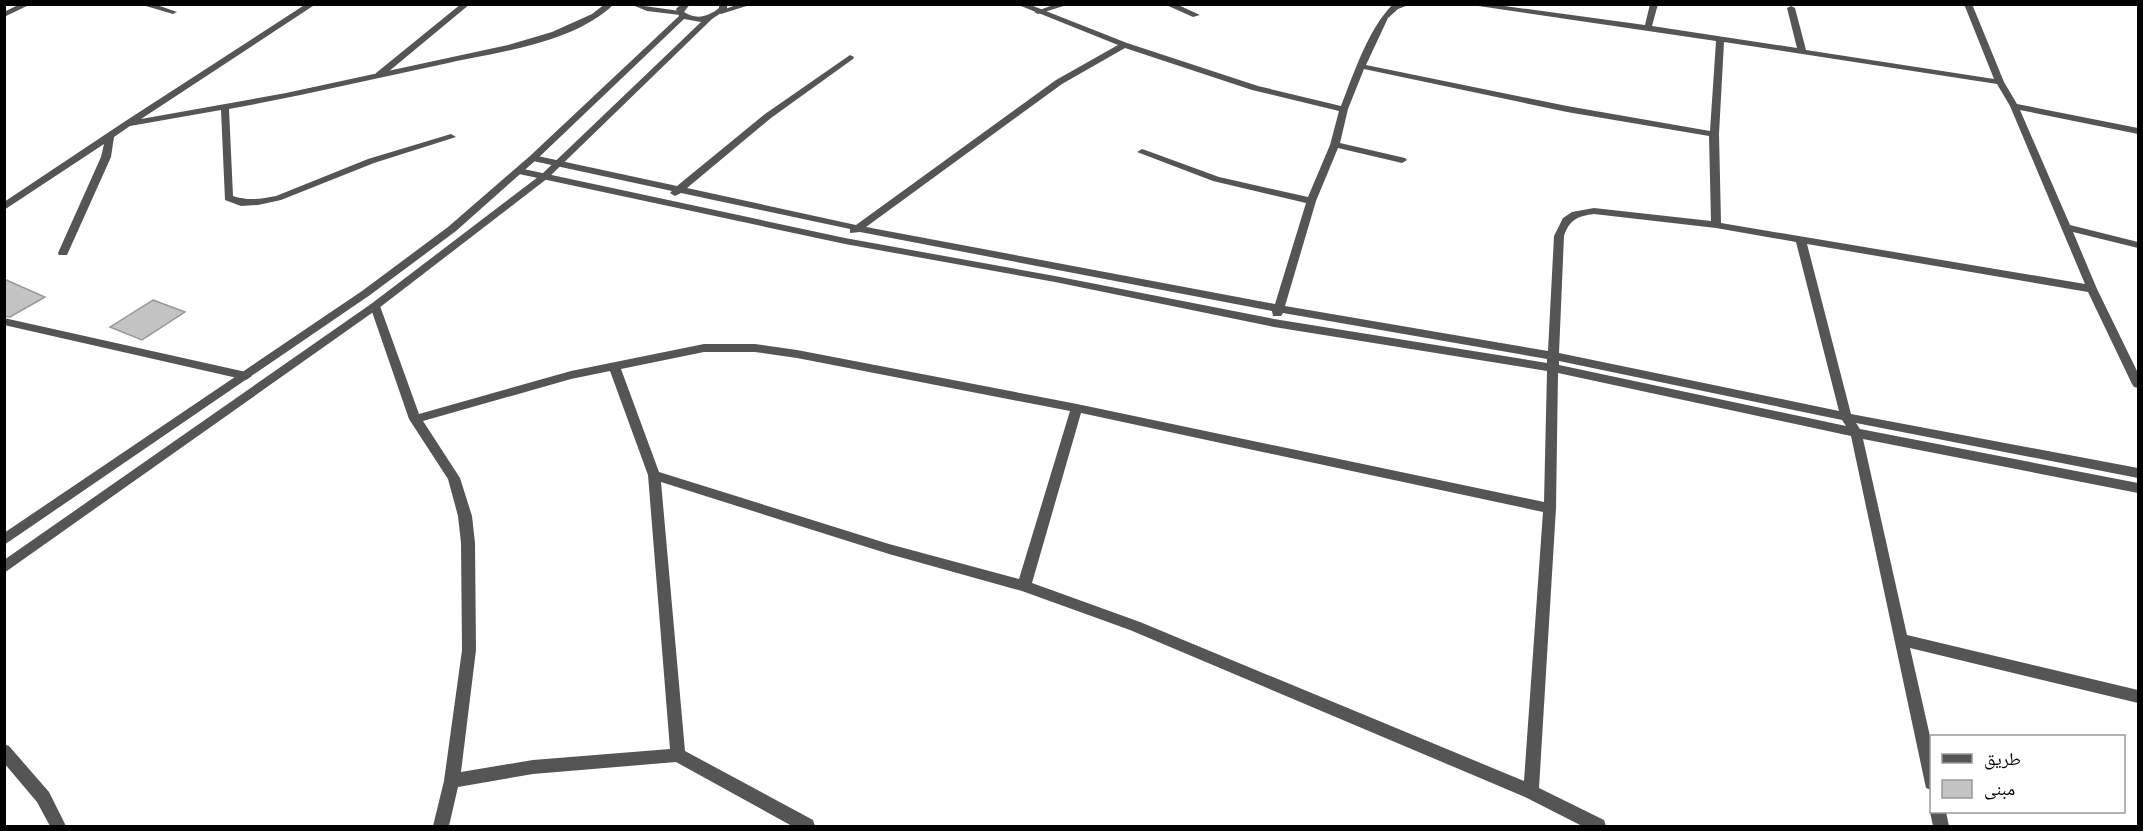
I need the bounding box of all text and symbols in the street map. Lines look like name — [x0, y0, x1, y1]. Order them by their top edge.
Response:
legend — [1930, 735, 2125, 813]
text: طريق — [1984, 748, 2021, 770]
text: مبنى — [1984, 778, 2015, 800]

